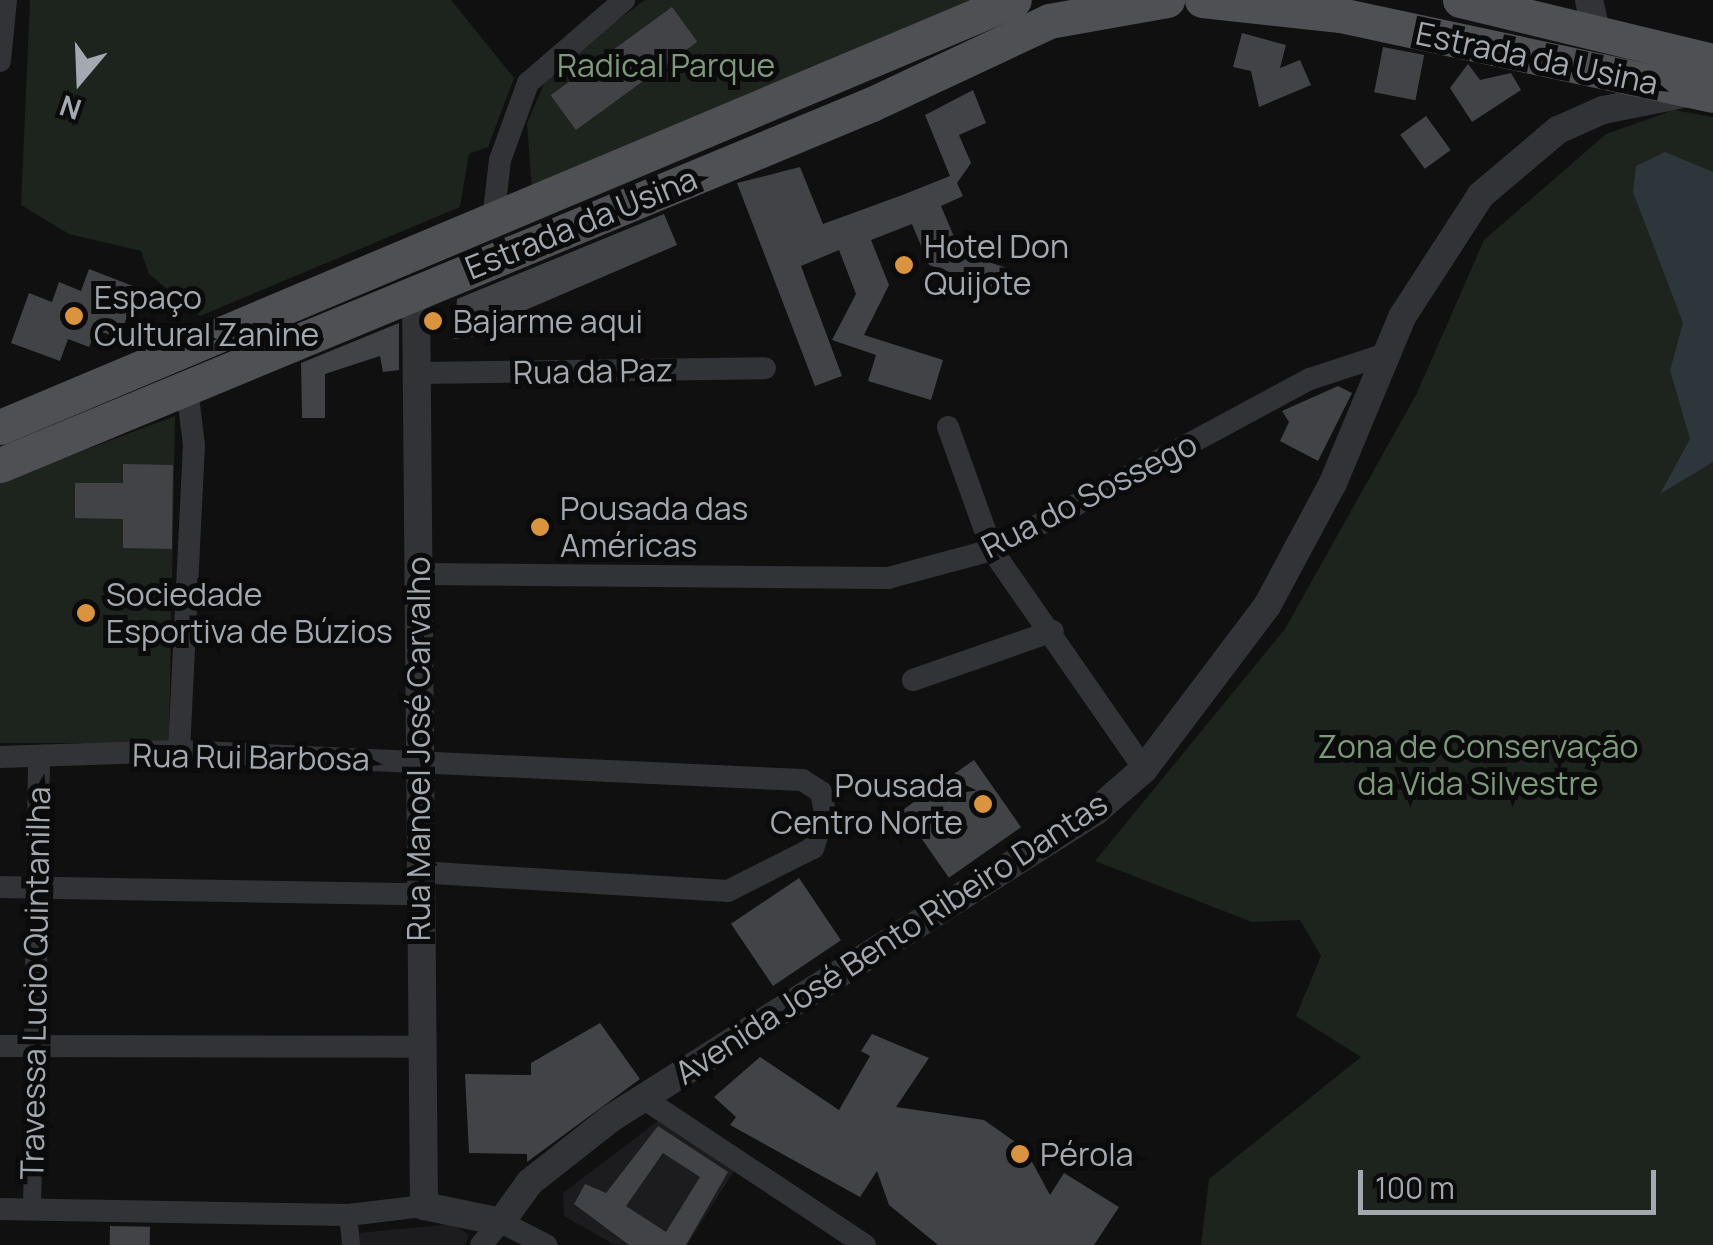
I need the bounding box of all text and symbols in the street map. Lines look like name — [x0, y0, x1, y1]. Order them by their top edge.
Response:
street label: Estrada da Usina — [1413, 14, 1661, 102]
north arrow — [30, 30, 130, 130]
park label: Radical Parque — [557, 46, 775, 84]
text: N — [55, 87, 86, 130]
street label: Estrada da Usina — [460, 159, 702, 287]
place label: Hotel Don Quijote — [924, 228, 1069, 303]
marker: Hotel Don Quijote — [893, 254, 915, 276]
place label: Espaço Cultural Zanine — [94, 279, 319, 354]
place label: Bajarme aqui — [453, 302, 643, 340]
marker: Espaço Cultural Zanine — [63, 305, 85, 327]
marker: Bajarme aqui — [422, 310, 444, 332]
street label: Rua da Paz — [513, 350, 673, 392]
street label: Rua do Sossego — [975, 424, 1203, 566]
place label: Pousada das Américas — [560, 490, 748, 565]
marker: Pousada das Américas — [529, 516, 551, 538]
street label: Rua Manoel José Carvalho — [399, 557, 437, 941]
place label: Sociedade Esportiva de Búzios — [106, 576, 393, 651]
marker: Sociedade Esportiva de Búzios — [75, 602, 97, 624]
park label: Zona de Conservação da Vida Silvestre — [1317, 728, 1639, 803]
street label: Rua Rui Barbosa — [132, 736, 370, 778]
place label: Pousada Centro Norte — [770, 767, 963, 842]
street label: Avenida José Bento Ribeiro Dantas — [668, 784, 1114, 1092]
street label: Travessa Lucio Quintanilha — [12, 786, 58, 1180]
marker: Pousada Centro Norte — [972, 793, 994, 815]
place label: Pérola — [1040, 1135, 1133, 1173]
marker: Pérola — [1009, 1143, 1031, 1165]
scale bar — [1363, 1150, 1660, 1212]
text: 100 m — [1375, 1167, 1455, 1208]

